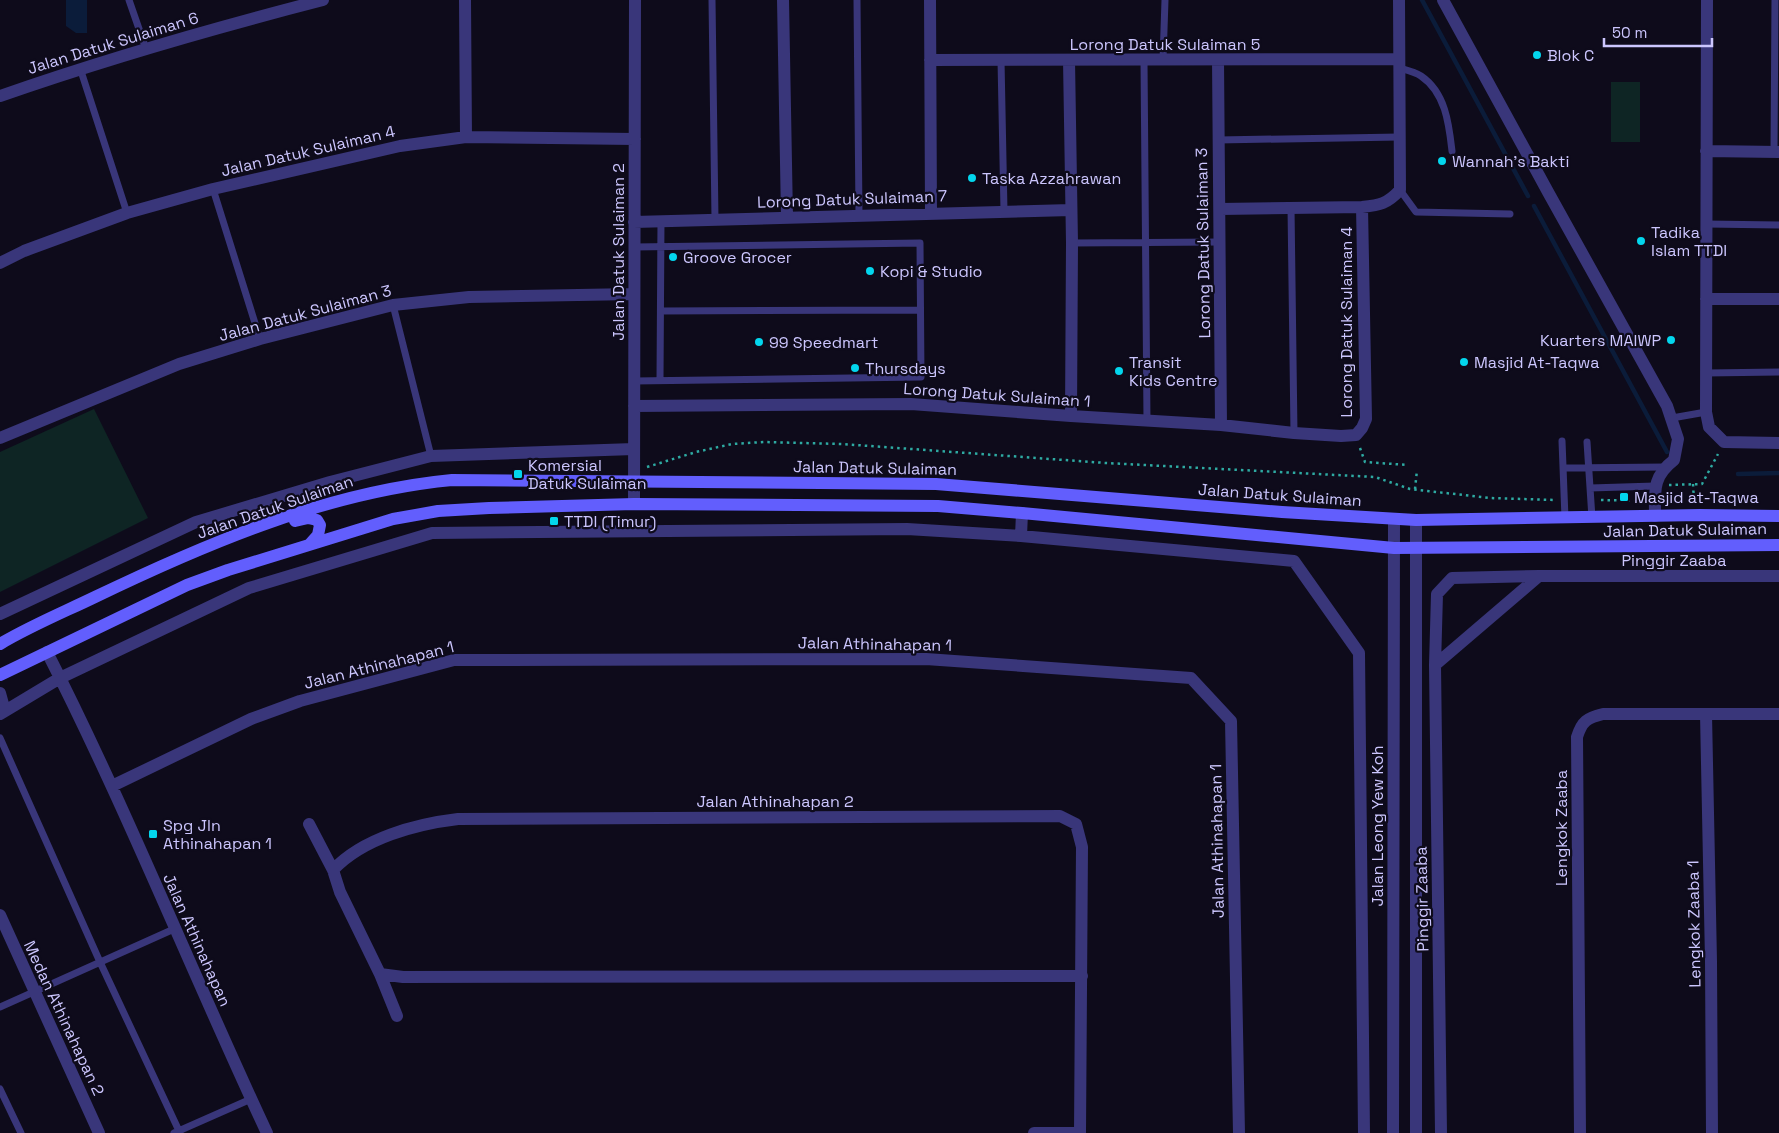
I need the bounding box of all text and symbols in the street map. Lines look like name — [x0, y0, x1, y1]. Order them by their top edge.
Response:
street label: Jalan Datuk Sulaiman 6 — [25, 7, 201, 79]
scale bar — [1604, 15, 1712, 47]
text: 50 m — [1612, 23, 1647, 42]
street label: Lorong Datuk Sulaiman 5 — [1070, 34, 1260, 55]
place label: Blok C — [1547, 45, 1594, 66]
marker: Blok C — [1531, 49, 1543, 61]
street label: Jalan Datuk Sulaiman 4 — [219, 121, 397, 181]
street label: Lorong Datuk Sulaiman 3 — [1191, 147, 1215, 339]
place label: Wannah's Bakti — [1452, 151, 1569, 172]
marker: Wannah's Bakti — [1436, 155, 1448, 167]
street label: Jalan Datuk Sulaiman 2 — [608, 163, 629, 341]
place label: Taska Azzahrawan — [982, 168, 1121, 189]
marker: Taska Azzahrawan — [966, 172, 978, 184]
street label: Lorong Datuk Sulaiman 7 — [757, 185, 947, 213]
place label: Tadika Islam TTDI — [1651, 222, 1727, 261]
street label: Lorong Datuk Sulaiman 4 — [1336, 226, 1357, 418]
marker: Tadika Islam TTDI — [1635, 235, 1647, 247]
place label: Groove Grocer — [683, 247, 792, 268]
marker: Groove Grocer — [667, 251, 679, 263]
place label: Kopi & Studio — [880, 261, 983, 282]
marker: Kopi & Studio — [864, 265, 876, 277]
street label: Jalan Datuk Sulaiman 3 — [216, 280, 394, 346]
place label: Kuarters MAIWP — [1540, 330, 1661, 351]
place label: 99 Speedmart — [769, 332, 878, 353]
marker: Kuarters MAIWP — [1665, 334, 1677, 346]
marker: 99 Speedmart — [753, 336, 765, 348]
place label: Transit Kids Centre — [1129, 352, 1217, 391]
place label: Masjid At-Taqwa — [1474, 352, 1599, 373]
marker: Masjid At-Taqwa — [1458, 356, 1470, 368]
place label: Thursdays — [865, 358, 946, 379]
marker: Thursdays — [849, 362, 861, 374]
marker: Transit Kids Centre — [1113, 365, 1125, 377]
street label: Lorong Datuk Sulaiman 1 — [903, 378, 1091, 412]
place label: Komersial Datuk Sulaiman — [528, 455, 647, 494]
street label: Jalan Datuk Sulaiman — [793, 456, 957, 480]
marker: Komersial Datuk Sulaiman — [512, 468, 524, 480]
street label: Jalan Datuk Sulaiman — [194, 470, 356, 544]
street label: Jalan Datuk Sulaiman — [1198, 479, 1362, 511]
place label: Masjid at-Taqwa — [1634, 487, 1759, 508]
marker: Masjid at-Taqwa — [1618, 491, 1630, 503]
place label: TTDI (Timur) — [564, 511, 656, 532]
marker: TTDI (Timur) — [548, 515, 560, 527]
street label: Jalan Datuk Sulaiman — [1603, 518, 1767, 542]
street label: Pinggir Zaaba — [1621, 550, 1727, 571]
street label: Jalan Athinahapan 1 — [798, 632, 952, 656]
street label: Jalan Athinahapan 1 — [302, 636, 456, 694]
street label: Jalan Leong Yew Koh — [1367, 745, 1388, 907]
street label: Jalan Athinahapan 1 — [1205, 764, 1229, 918]
street label: Lengkok Zaaba — [1551, 770, 1572, 886]
street label: Jalan Athinahapan 2 — [696, 791, 854, 812]
place label: Spg Jln Athinahapan 1 — [163, 815, 272, 854]
marker: Spg Jln Athinahapan 1 — [147, 828, 159, 840]
street label: Pinggir Zaaba — [1411, 846, 1433, 952]
street label: Lengkok Zaaba 1 — [1682, 860, 1706, 988]
street label: Jalan Athinahapan — [158, 870, 236, 1010]
street label: Medan Athinahapan 2 — [19, 937, 109, 1099]

